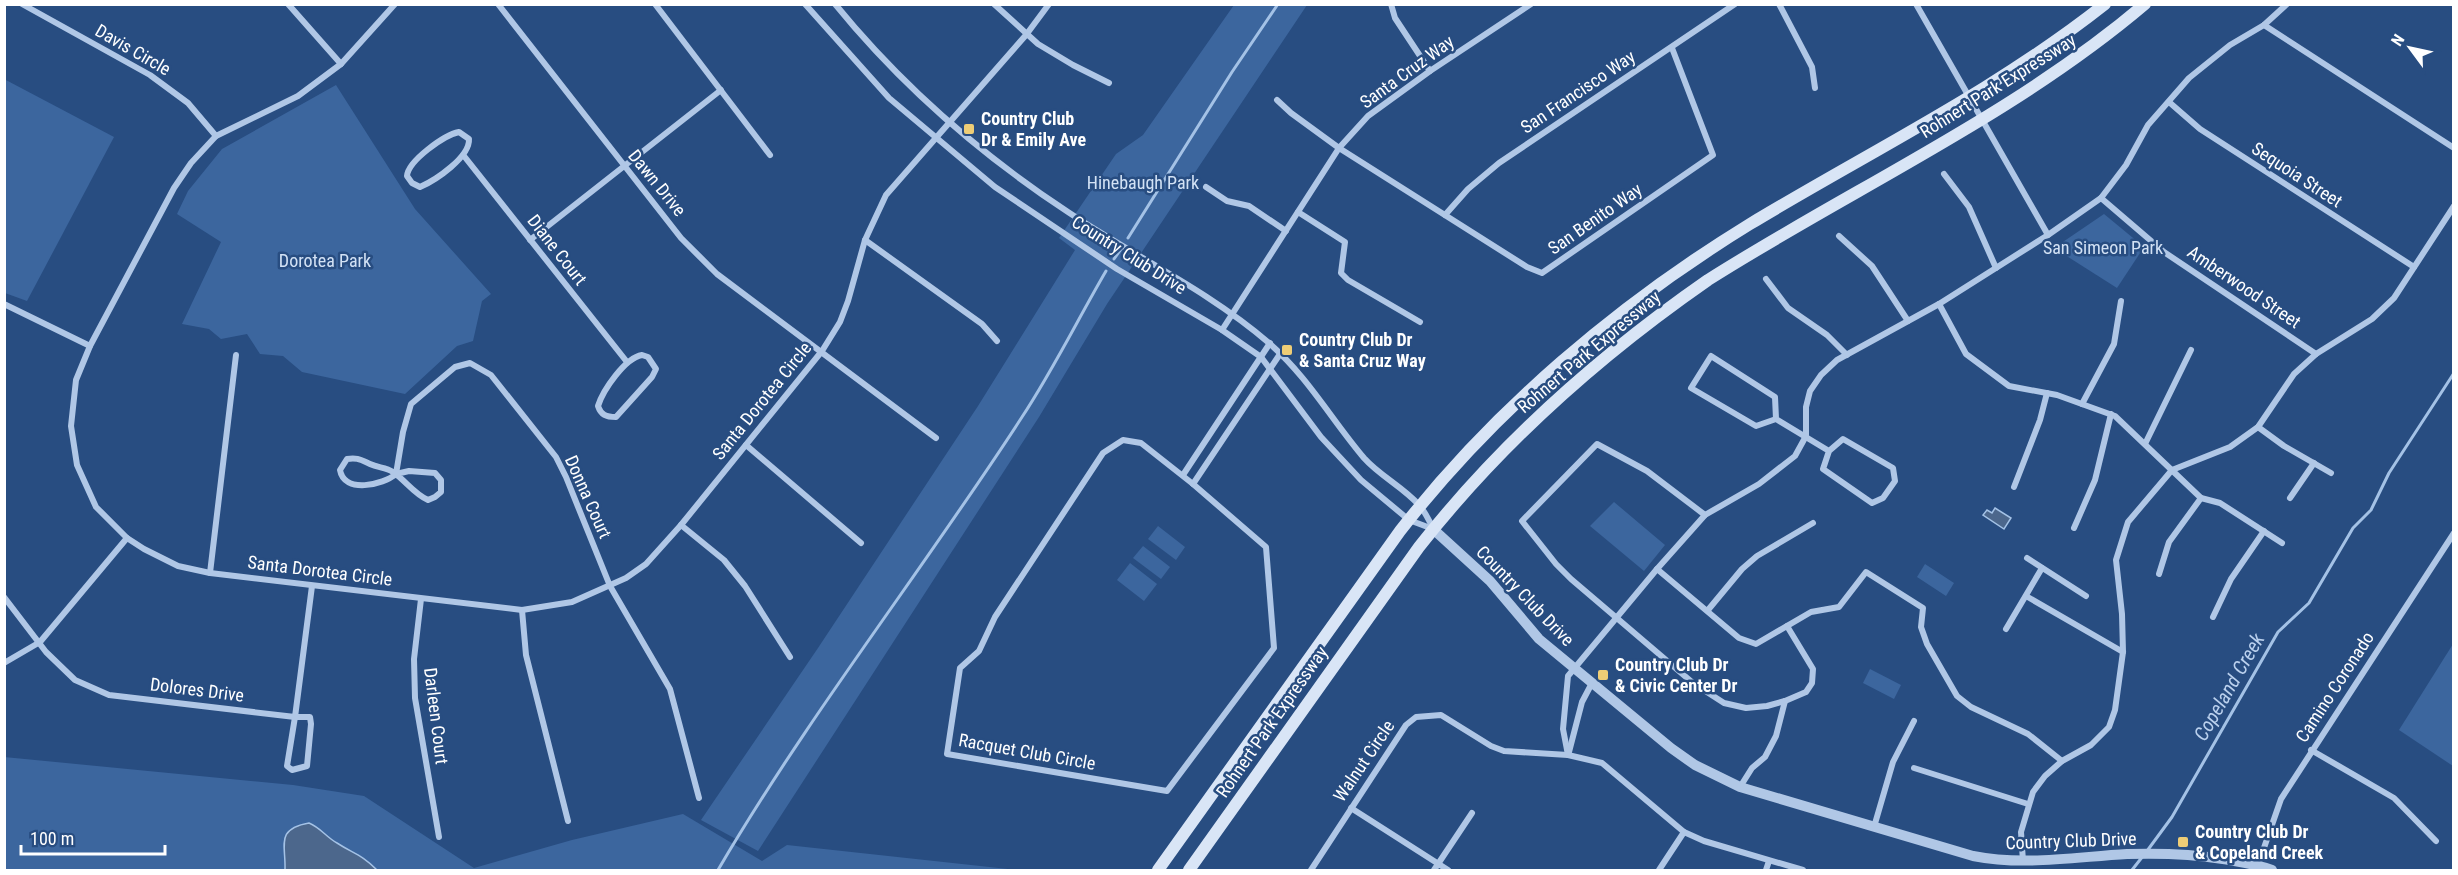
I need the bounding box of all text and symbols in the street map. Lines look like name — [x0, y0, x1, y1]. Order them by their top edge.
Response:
north arrow — [2380, 18, 2440, 78]
street label: Davis Circle — [92, 20, 175, 80]
street label: Rohnert Park Expressway — [1916, 29, 2080, 142]
street label: Santa Cruz Way — [1356, 30, 1458, 113]
text: N — [2387, 31, 2408, 49]
street label: San Francisco Way — [1517, 45, 1639, 138]
place label: Country Club Dr & Emily Ave — [981, 108, 1087, 150]
marker: Country Club Dr & Emily Ave — [962, 122, 976, 136]
street label: Sequoia Street — [2248, 138, 2346, 212]
street label: Dawn Drive — [624, 145, 691, 220]
park label: Hinebaugh Park — [1087, 172, 1199, 193]
street label: San Benito Way — [1544, 178, 1646, 259]
street label: Diane Court — [523, 210, 591, 289]
street label: Country Club Drive — [1068, 211, 1190, 298]
park label: San Simeon Park — [2043, 237, 2163, 258]
street label: Amberwood Street — [2184, 241, 2305, 332]
park label: Dorotea Park — [279, 250, 371, 271]
street label: Rohnert Park Expressway — [1513, 286, 1665, 417]
place label: Country Club Dr & Santa Cruz Way — [1299, 329, 1426, 371]
street label: Santa Dorotea Circle — [708, 338, 816, 464]
marker: Country Club Dr & Santa Cruz Way — [1280, 343, 1294, 357]
street label: Donna Court — [561, 452, 616, 542]
street label: Country Club Drive — [1472, 541, 1578, 650]
street label: Santa Dorotea Circle — [247, 551, 394, 590]
water label: Copeland Creek — [2189, 628, 2270, 745]
street label: Camino Coronado — [2291, 628, 2378, 746]
street label: Rohnert Park Expressway — [1211, 642, 1332, 801]
place label: Country Club Dr & Civic Center Dr — [1615, 654, 1738, 696]
street label: Darleen Court — [420, 666, 453, 766]
marker: Country Club Dr & Civic Center Dr — [1596, 668, 1610, 682]
street label: Dolores Drive — [149, 673, 245, 706]
street label: Walnut Circle — [1329, 716, 1398, 805]
street label: Racquet Club Circle — [957, 729, 1097, 774]
scale bar — [21, 818, 165, 856]
place label: Country Club Dr & Copeland Creek — [2195, 821, 2324, 863]
text: 100 m — [30, 828, 74, 849]
street label: Country Club Drive — [2005, 828, 2137, 853]
marker: Country Club Dr & Copeland Creek — [2176, 835, 2190, 849]

